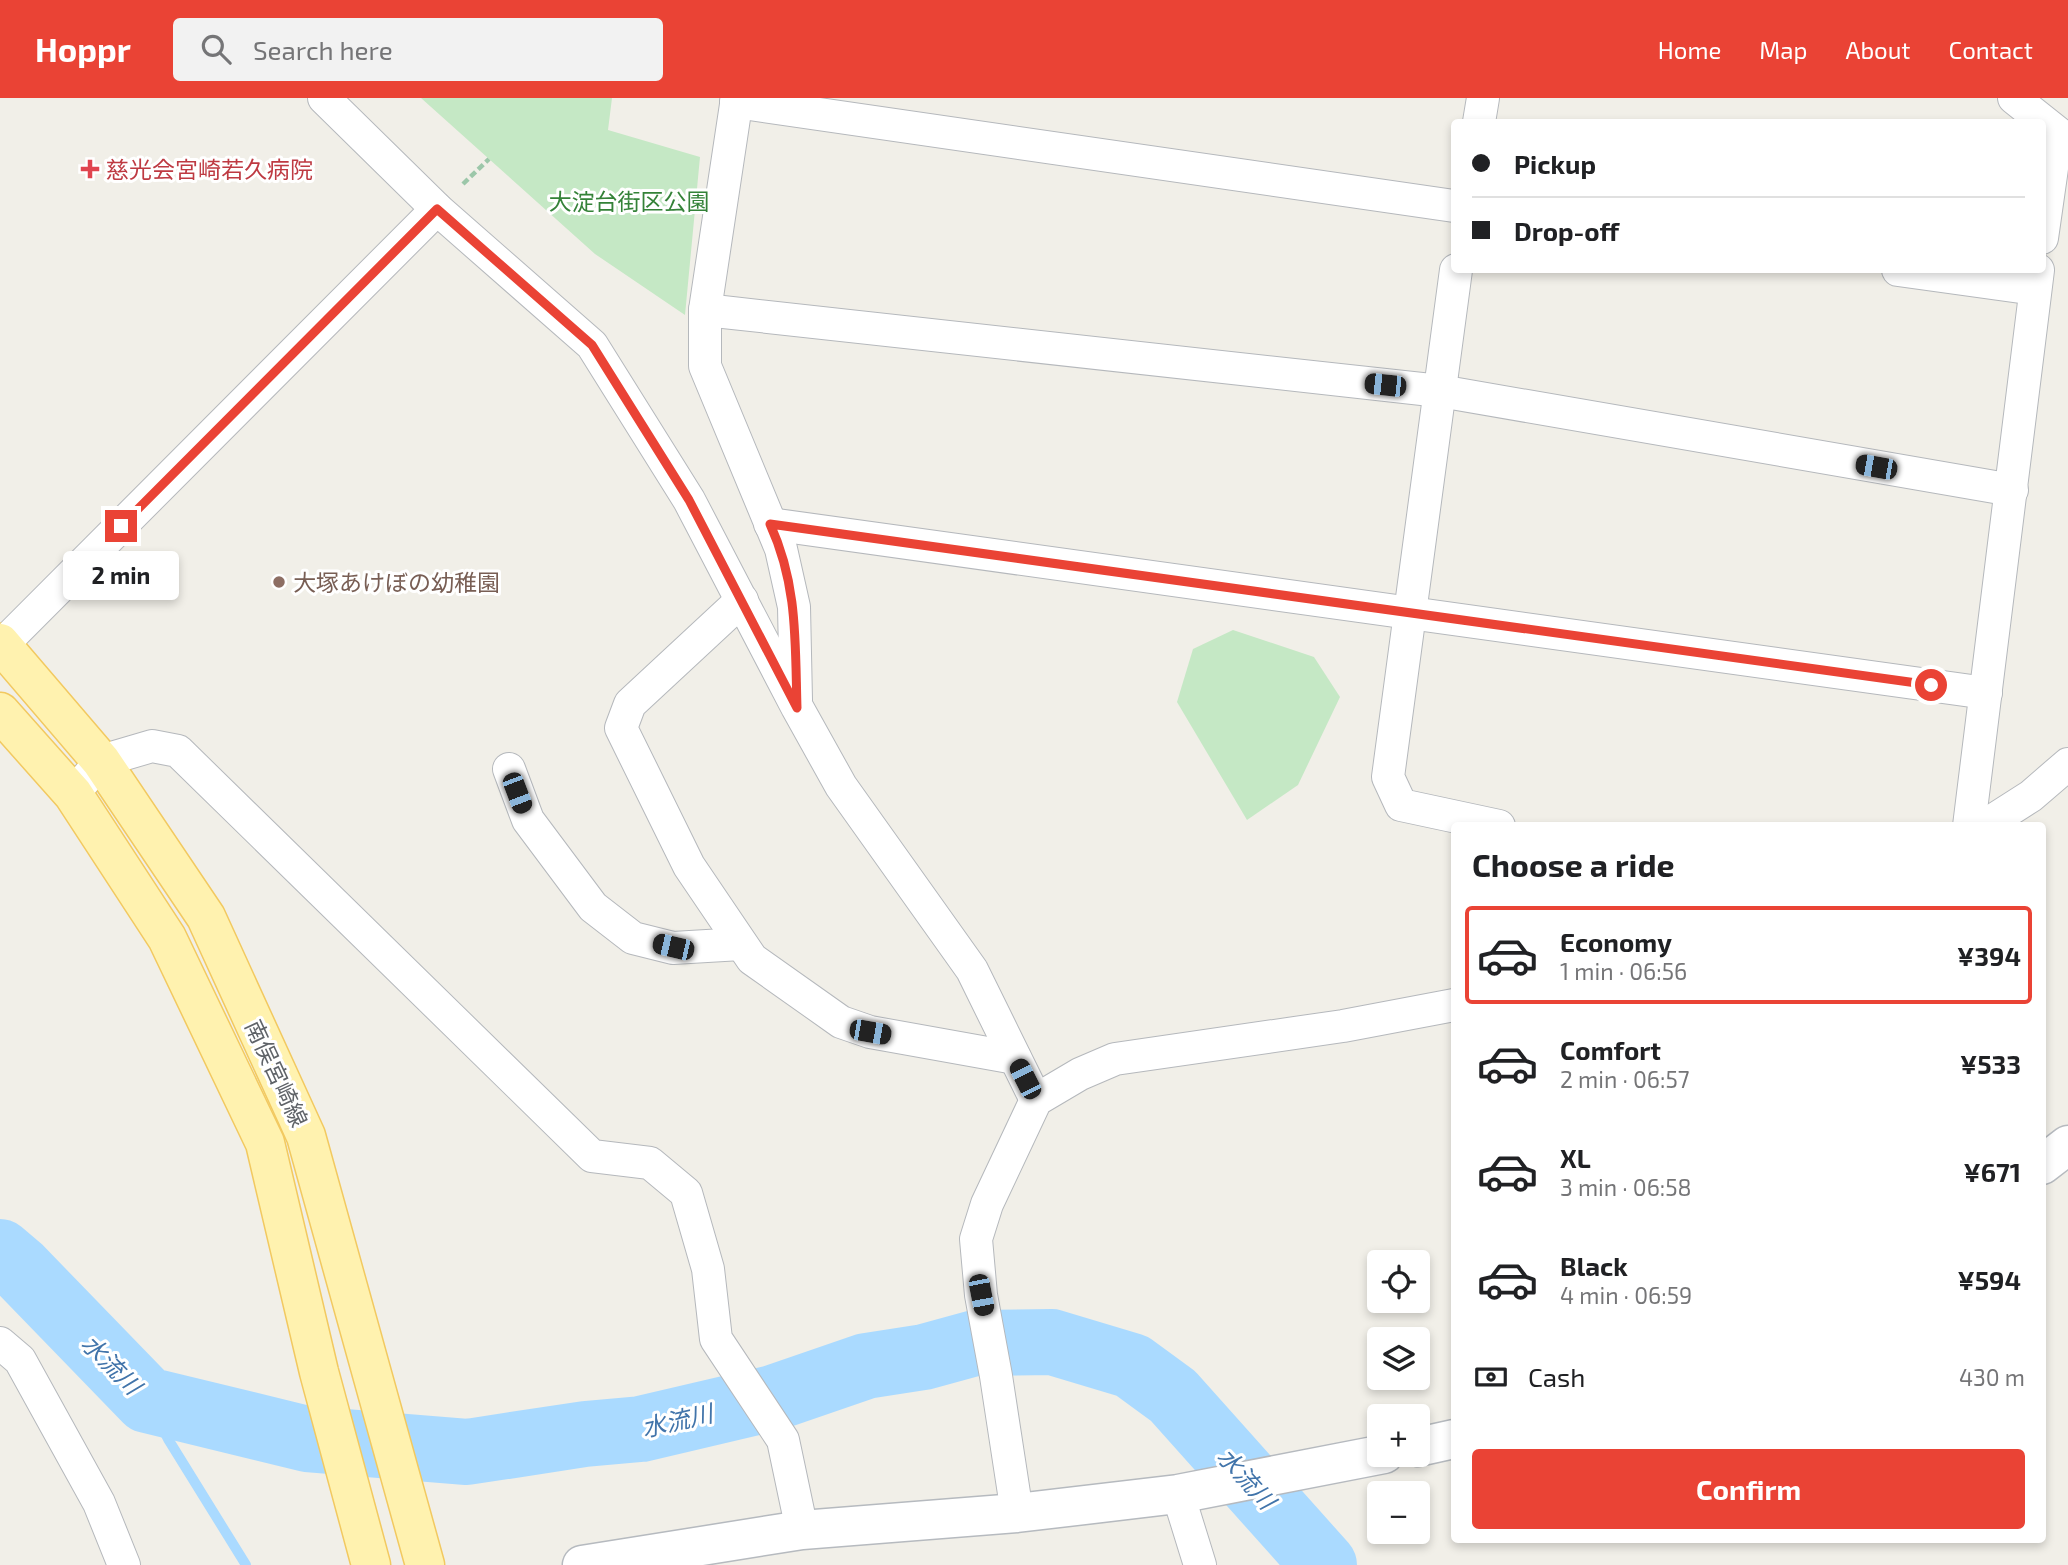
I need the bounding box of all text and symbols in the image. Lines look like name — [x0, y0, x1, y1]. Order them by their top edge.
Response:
search box — [173, 18, 663, 81]
text: Hoppr — [35, 29, 131, 69]
icon: search — [197, 30, 235, 68]
text: Search here — [253, 34, 393, 65]
text: Home — [1658, 35, 1721, 64]
text: Map — [1759, 35, 1807, 64]
text: About — [1845, 35, 1911, 64]
text: Contact — [1949, 35, 2033, 64]
text: Pickup — [1514, 148, 1596, 179]
place label: 慈光会宮崎若久病院 — [106, 155, 313, 183]
marker: 慈光会宮崎若久病院 — [80, 159, 100, 179]
park label: 大淀台街区公園 — [549, 187, 710, 215]
text: Drop-off — [1514, 215, 1619, 246]
car — [1364, 372, 1407, 398]
car — [1854, 453, 1899, 481]
route end — [105, 510, 137, 542]
callout: 2 min — [63, 550, 179, 600]
text: 2 min — [92, 561, 150, 589]
place label: 大塚あけぼの幼稚園 — [293, 568, 500, 596]
marker: 大塚あけぼの幼稚園 — [271, 574, 287, 590]
route start — [1915, 669, 1947, 701]
car — [500, 770, 535, 816]
text: Choose a ride — [1472, 845, 1675, 883]
icon: car — [1476, 924, 1539, 987]
text: Economy — [1560, 926, 1672, 957]
car — [651, 932, 696, 962]
text: ¥394 — [1957, 940, 2021, 971]
text: 1 min · 06:56 — [1560, 957, 1687, 985]
street label: 南俣宮崎線 — [240, 1015, 314, 1131]
car — [848, 1018, 893, 1046]
icon: car — [1476, 1032, 1539, 1095]
text: Comfort — [1560, 1034, 1661, 1065]
text: ¥533 — [1960, 1048, 2021, 1079]
car — [1007, 1056, 1044, 1102]
text: 2 min · 06:57 — [1560, 1065, 1690, 1093]
icon: car — [1476, 1140, 1539, 1203]
text: XL — [1560, 1142, 1591, 1173]
text: ¥671 — [1963, 1156, 2021, 1187]
text: 3 min · 06:58 — [1560, 1173, 1692, 1201]
icon: car — [1476, 1248, 1539, 1311]
map controls — [1367, 1250, 1430, 1544]
button: locate — [1367, 1250, 1430, 1313]
text: Black — [1560, 1250, 1628, 1281]
text: ¥594 — [1957, 1264, 2021, 1295]
car — [967, 1272, 996, 1318]
text: 4 min · 06:59 — [1560, 1281, 1692, 1309]
button: layers — [1367, 1327, 1430, 1390]
water label: 水流川 — [76, 1328, 150, 1402]
icon: cash — [1472, 1358, 1510, 1396]
text: Cash — [1528, 1361, 1585, 1392]
text: 430 m — [1959, 1363, 2025, 1391]
water label: 水流川 — [639, 1397, 718, 1442]
button: + — [1367, 1404, 1430, 1467]
water label: 水流川 — [1212, 1442, 1284, 1517]
button: Confirm — [1472, 1449, 2025, 1529]
button: − — [1367, 1481, 1430, 1544]

